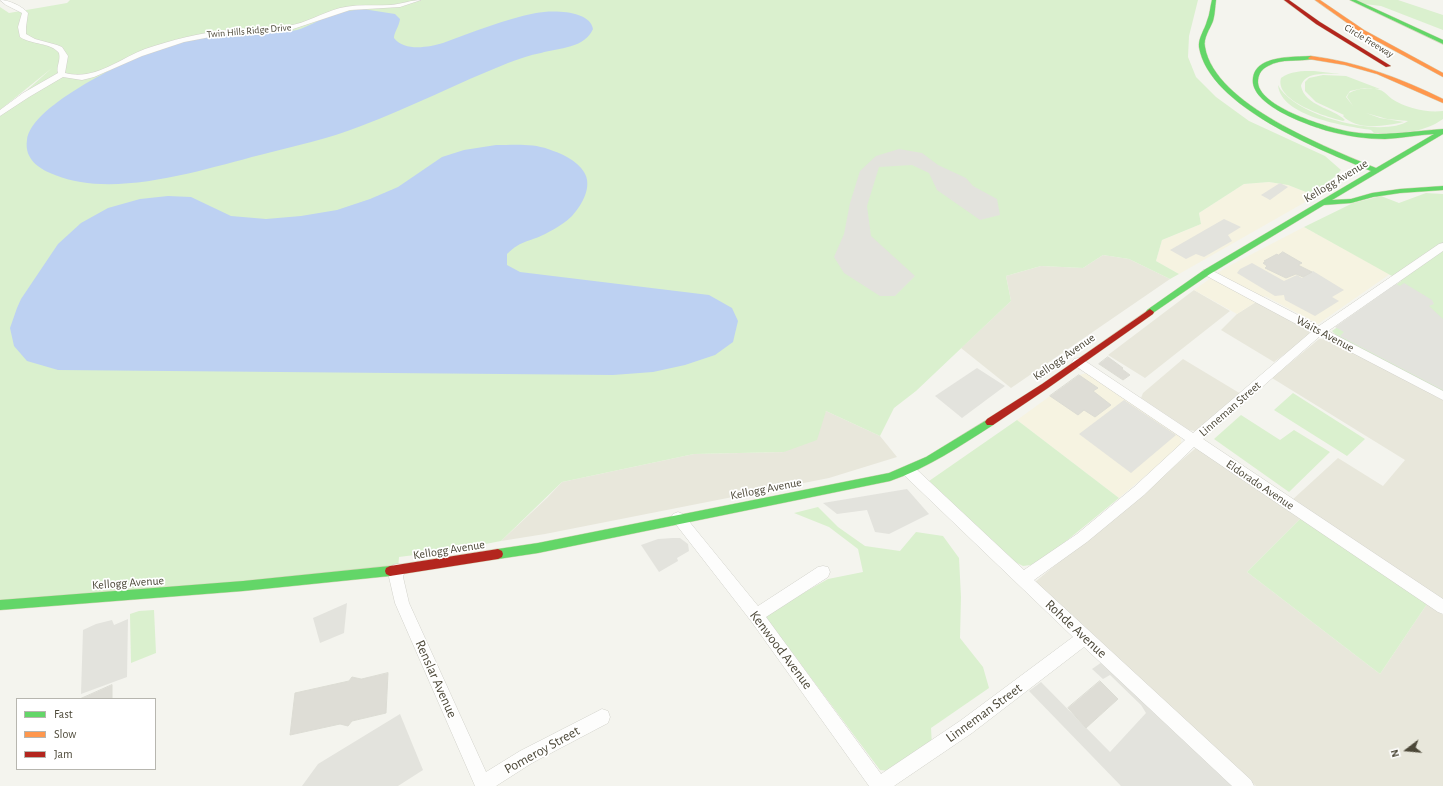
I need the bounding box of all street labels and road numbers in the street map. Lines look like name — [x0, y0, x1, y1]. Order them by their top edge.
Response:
street label: Twin Hills Ridge Drive — [206, 21, 292, 41]
street label: Circle Freeway — [1342, 22, 1396, 60]
street label: Kellogg Avenue — [1301, 156, 1371, 206]
street label: Waits Avenue — [1293, 313, 1357, 355]
street label: Kellogg Avenue — [1030, 330, 1098, 384]
street label: Linneman Street — [1196, 378, 1264, 440]
street label: Eldorado Avenue — [1223, 457, 1297, 513]
street label: Kellogg Avenue — [729, 475, 803, 503]
street label: Kellogg Avenue — [412, 537, 486, 563]
street label: Kellogg Avenue — [91, 573, 165, 593]
street label: Rohde Avenue — [1042, 596, 1110, 662]
street label: Kenwood Avenue — [746, 607, 816, 693]
street label: Renslar Avenue — [411, 637, 461, 721]
street label: Linneman Street — [943, 680, 1025, 746]
street label: Pomeroy Street — [501, 722, 583, 778]

